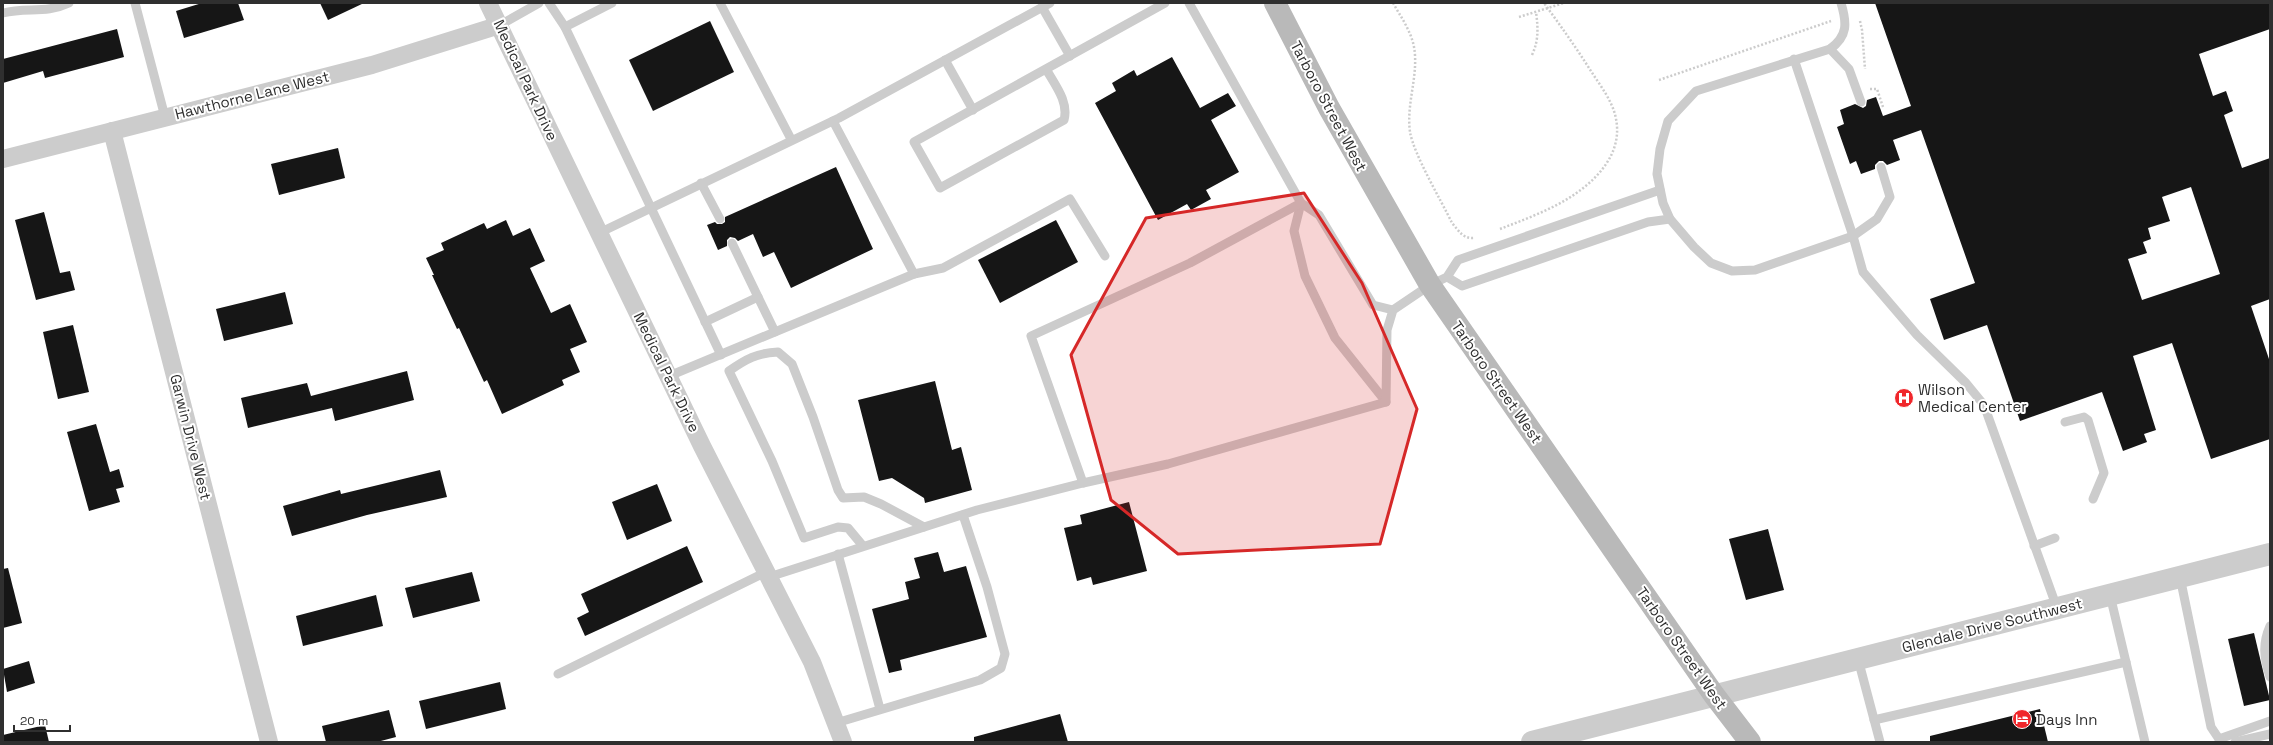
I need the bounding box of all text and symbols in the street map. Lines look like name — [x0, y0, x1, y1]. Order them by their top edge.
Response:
street label: Medical Park Drive — [490, 16, 562, 144]
street label: Tarboro Street West — [1287, 37, 1372, 175]
street label: Hawthorne Lane West — [173, 67, 331, 123]
street label: Medical Park Drive — [630, 309, 704, 435]
street label: Tarboro Street West — [1448, 317, 1546, 447]
street label: Garwin Drive West — [166, 372, 216, 502]
place label: Wilson Medical Center — [1918, 380, 2027, 416]
hospital icon: Wilson Medical Center — [1893, 387, 1915, 409]
street label: Tarboro Street West — [1633, 583, 1731, 713]
street label: Glendale Drive Southwest — [1900, 593, 2084, 657]
scale bar — [14, 707, 70, 733]
hotel icon: Days Inn — [2011, 708, 2033, 730]
place label: Days Inn — [2036, 710, 2097, 729]
text: 20 m — [20, 713, 48, 729]

